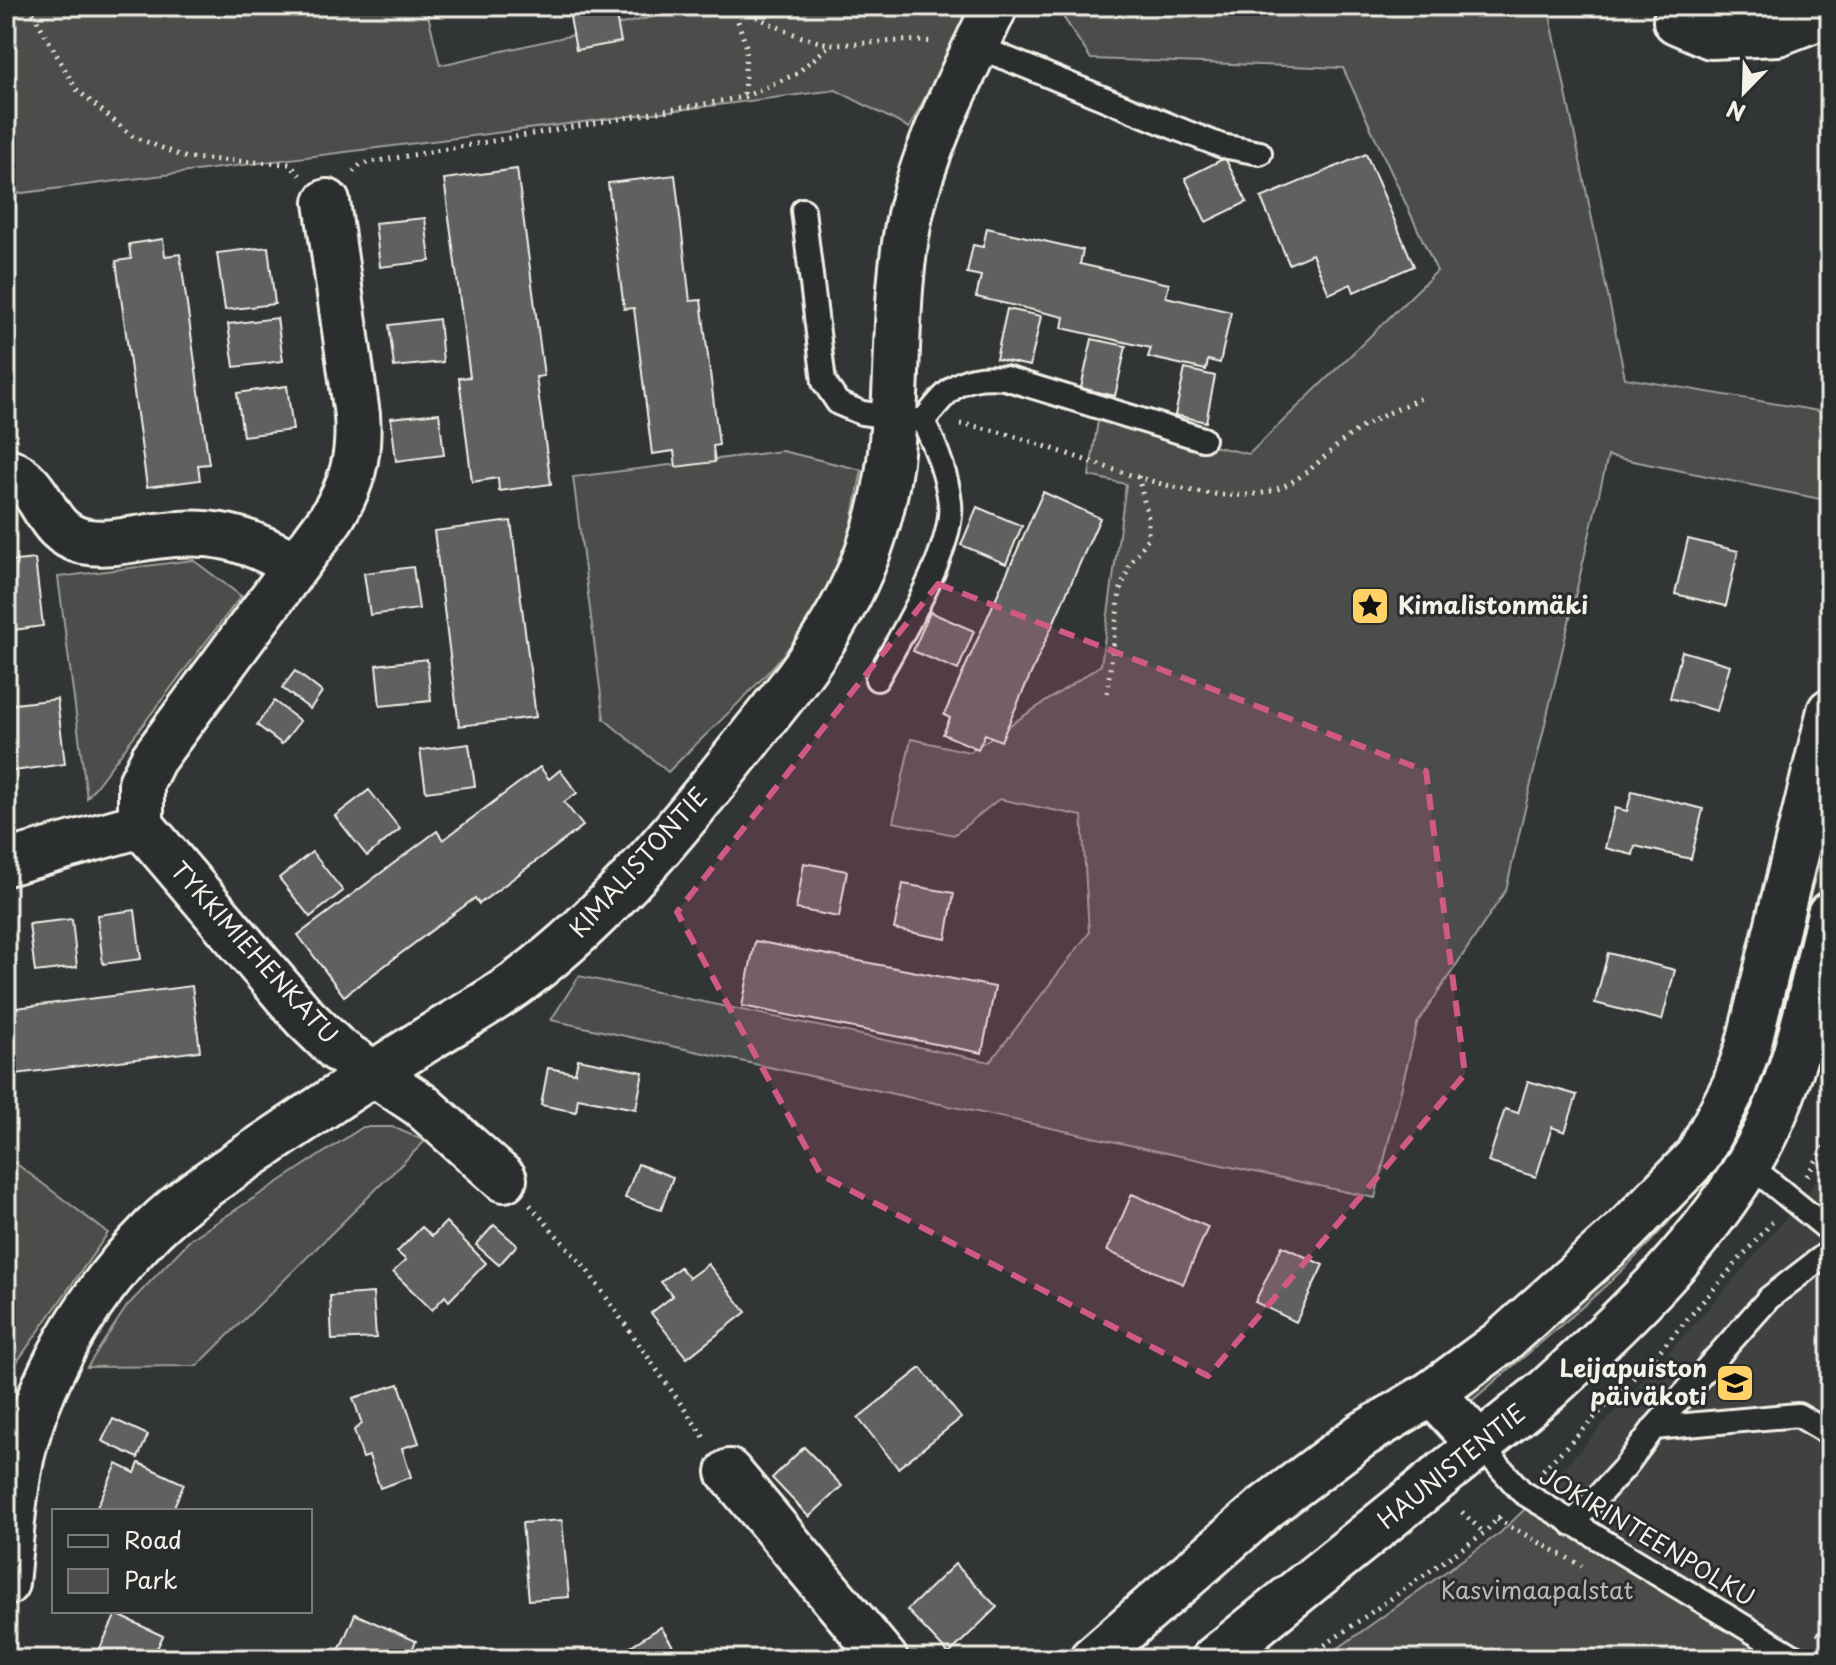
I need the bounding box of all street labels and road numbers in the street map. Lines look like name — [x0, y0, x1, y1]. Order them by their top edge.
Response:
street label: KIMALISTONTIE — [560, 778, 715, 945]
street label: TYKKIMIEHENKATU — [163, 852, 348, 1051]
street label: HAUNISTENTIE — [1369, 1394, 1533, 1537]
street label: JOKIRINTEENPOLKU — [1534, 1457, 1762, 1614]

